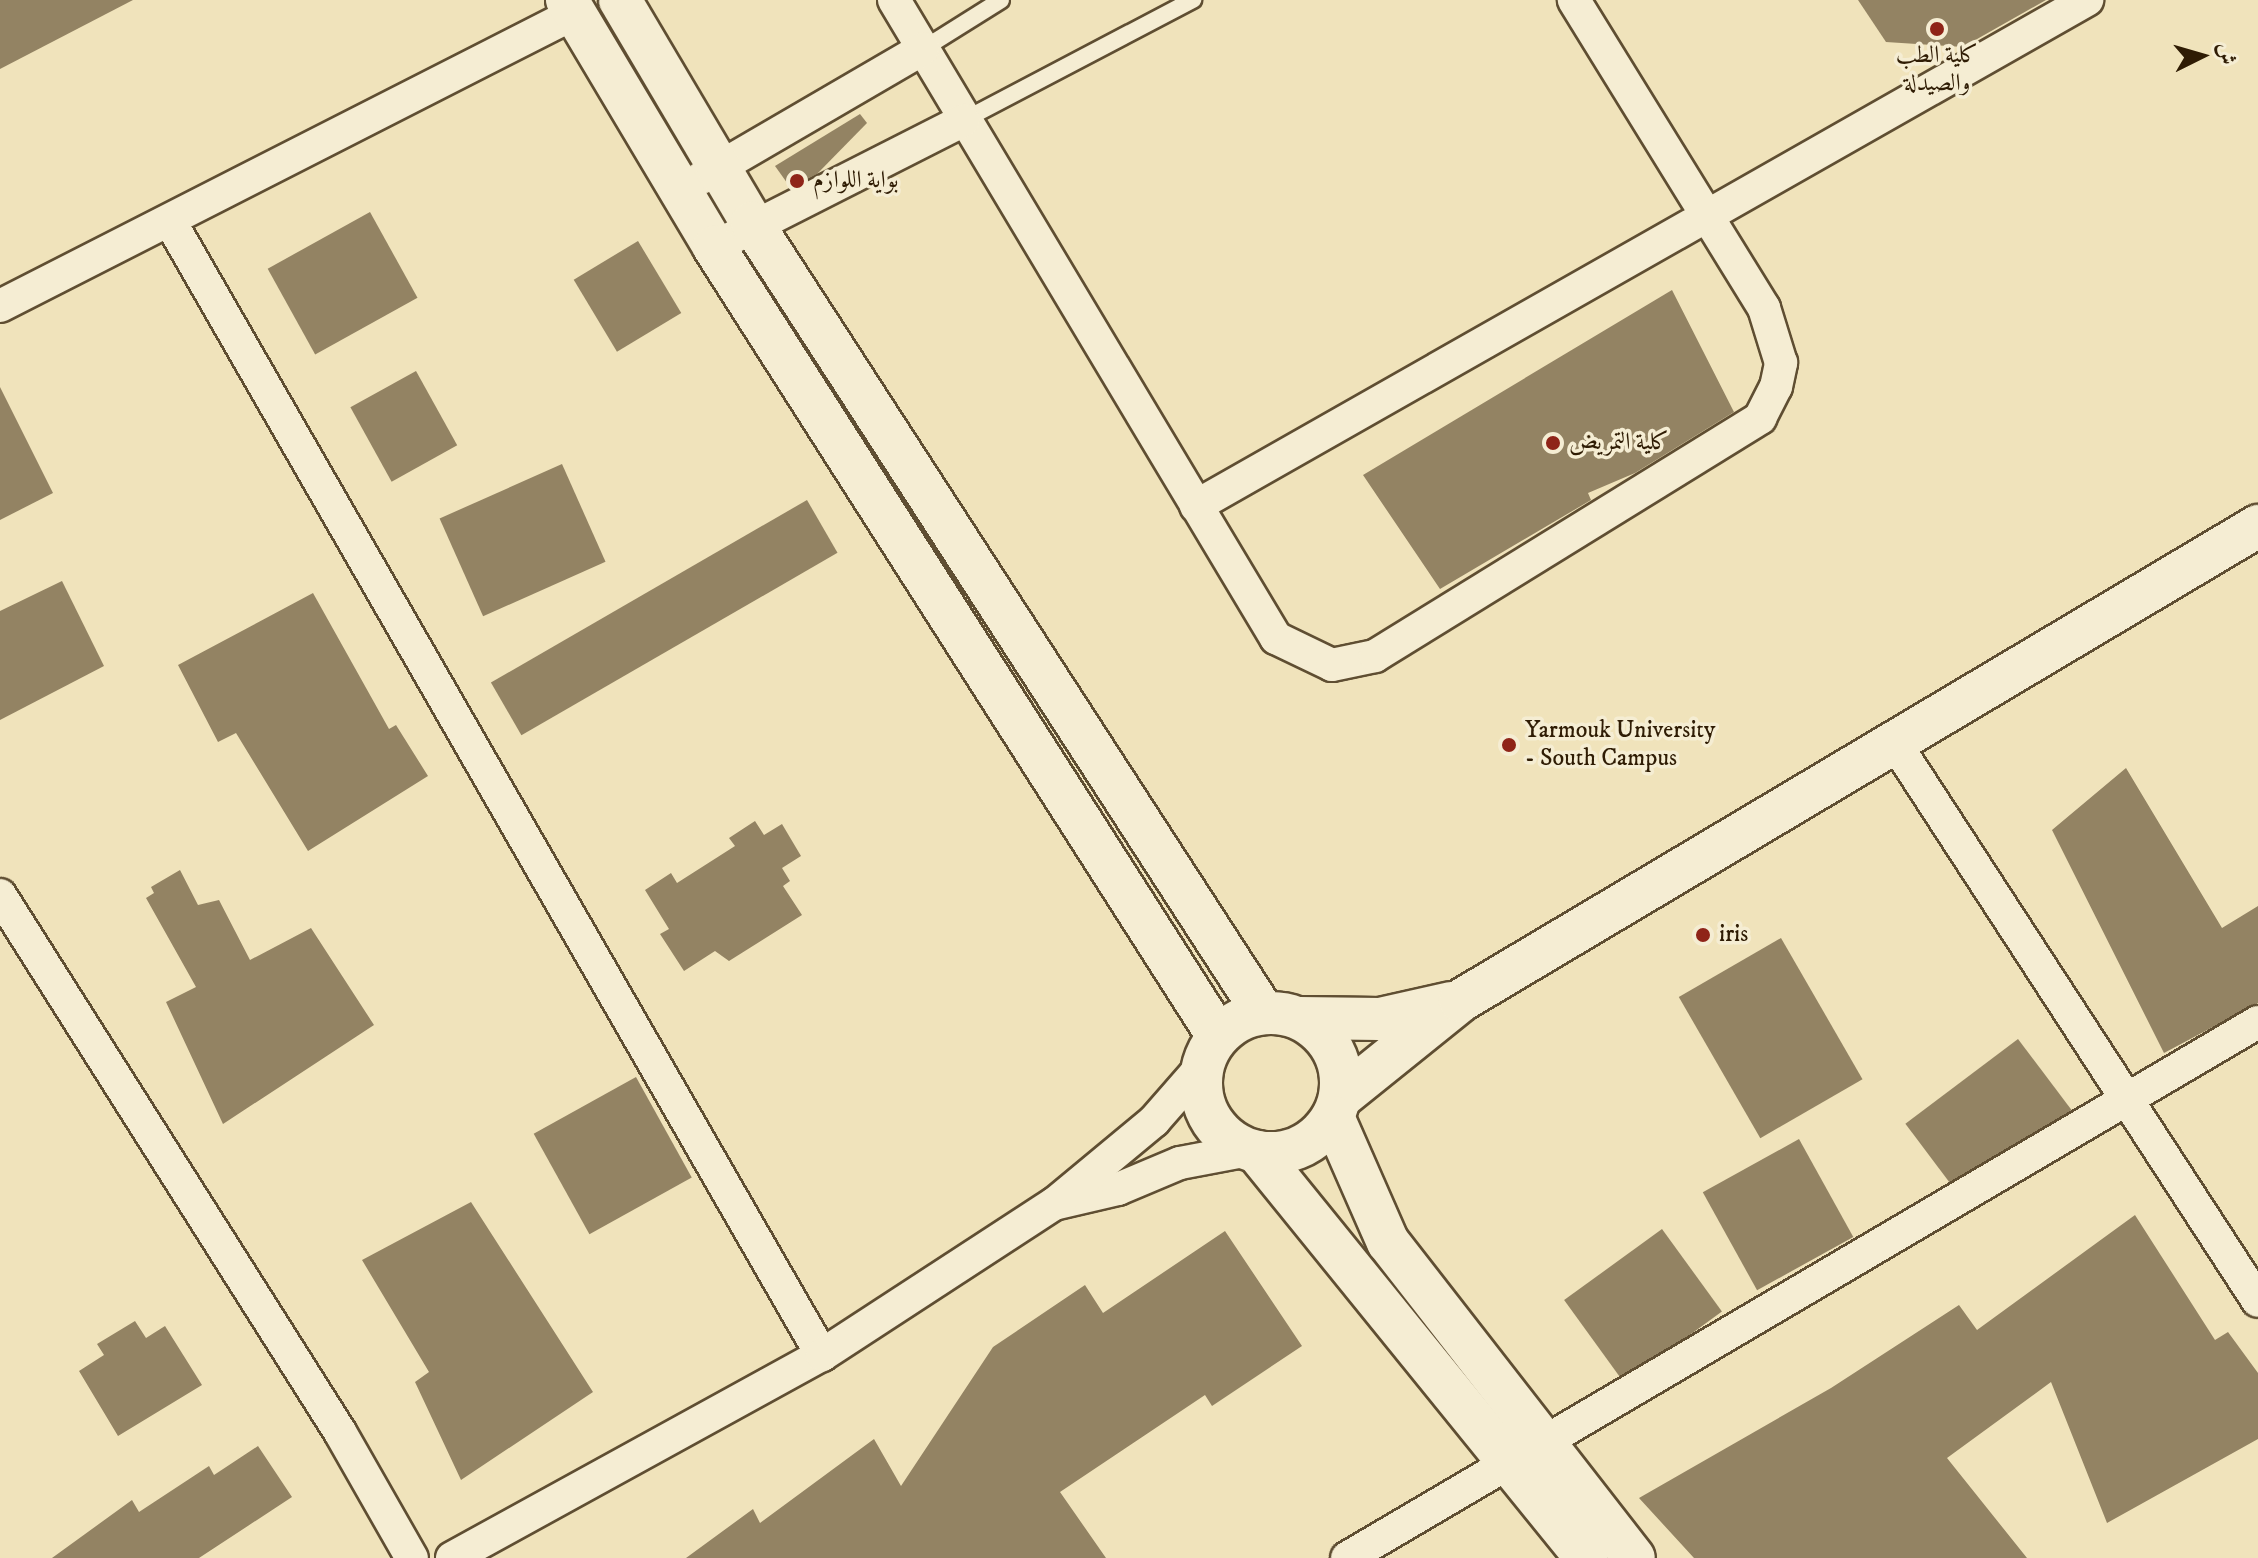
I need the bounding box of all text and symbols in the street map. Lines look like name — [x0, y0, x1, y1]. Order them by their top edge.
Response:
north arrow — [2162, 16, 2242, 96]
marker: كلية الطب والصيدلة — [1928, 20, 1946, 38]
place label: كلية الطب والصيدلة — [1896, 42, 1978, 98]
text: ش — [2212, 42, 2241, 66]
place label: بواية اللوازم — [813, 167, 899, 195]
marker: بواية اللوازم — [788, 172, 806, 190]
place label: كلية التمريض — [1569, 429, 1669, 457]
marker: كلية التمريض — [1544, 434, 1562, 452]
place label: Yarmouk University - South Campus — [1525, 717, 1715, 773]
marker: Yarmouk University - South Campus — [1500, 736, 1518, 754]
place label: iris — [1719, 921, 1748, 949]
marker: iris — [1694, 926, 1712, 944]

